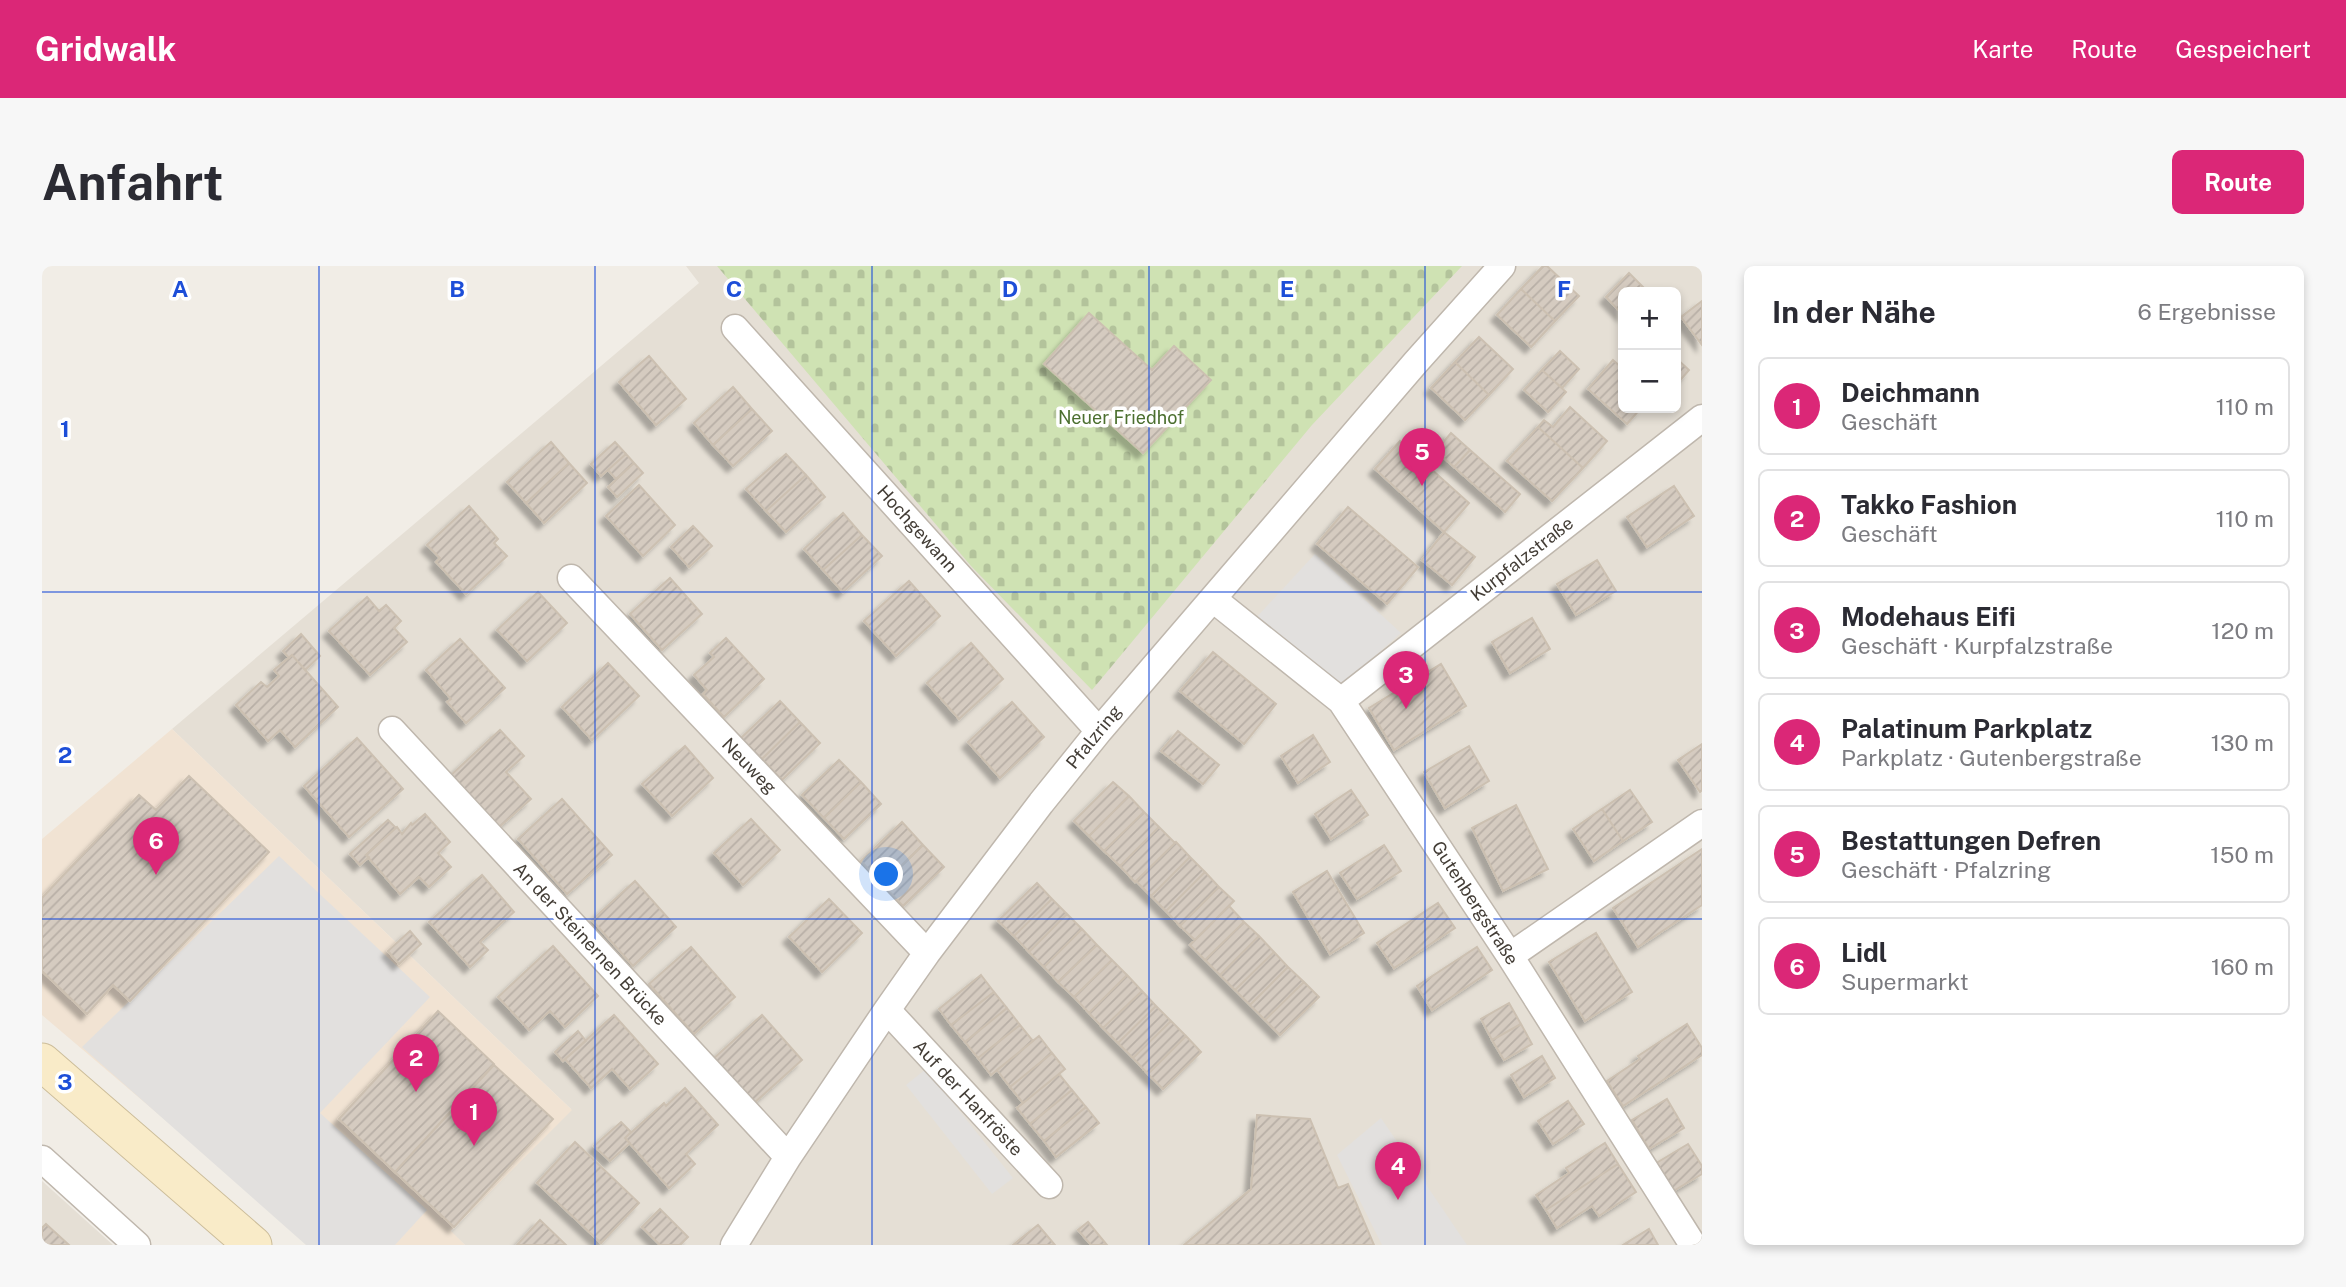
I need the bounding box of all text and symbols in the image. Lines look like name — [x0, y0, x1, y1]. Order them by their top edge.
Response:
text: Gridwalk — [35, 30, 176, 68]
text: Karte — [1972, 35, 2033, 63]
text: Route — [2071, 35, 2137, 63]
text: Gespeichert — [2175, 35, 2311, 63]
button: Route — [2172, 150, 2304, 214]
text: Anfahrt — [42, 153, 223, 211]
text: A — [172, 275, 189, 302]
text: B — [449, 275, 465, 302]
text: C — [726, 275, 742, 302]
text: D — [1002, 275, 1018, 302]
text: E — [1280, 275, 1294, 302]
text: F — [1557, 275, 1571, 302]
map controls — [1618, 287, 1681, 413]
button: + — [1618, 287, 1681, 350]
text: In der Nähe — [1772, 294, 1936, 330]
text: 6 Ergebnisse — [2138, 298, 2276, 325]
button: − — [1618, 350, 1681, 413]
text: Deichmann — [1841, 377, 1980, 408]
text: 1 — [1792, 393, 1802, 420]
text: 110 m — [2216, 393, 2274, 420]
park label: Neuer Friedhof — [1058, 407, 1184, 428]
text: Geschäft — [1841, 408, 1938, 435]
text: 1 — [60, 415, 70, 442]
pin: 5 — [1399, 428, 1445, 486]
street label: Hochgewann — [873, 481, 962, 576]
text: Takko Fashion — [1841, 489, 2017, 520]
text: 2 — [1790, 505, 1804, 532]
text: 110 m — [2216, 505, 2274, 532]
street label: Kurpfalzstraße — [1466, 512, 1577, 605]
text: Geschäft — [1841, 520, 1938, 547]
text: Modehaus Eifi — [1841, 601, 2016, 632]
text: 3 — [1789, 617, 1805, 644]
text: 120 m — [2211, 617, 2274, 644]
text: Geschäft · Kurpfalzstraße — [1841, 632, 2113, 659]
pin: 3 — [1383, 651, 1429, 709]
street label: Pfalzring — [1062, 701, 1126, 773]
text: Palatinum Parkplatz — [1841, 713, 2092, 744]
text: 4 — [1789, 729, 1805, 756]
text: 130 m — [2211, 729, 2274, 756]
street label: Neuweg — [718, 733, 781, 798]
text: 2 — [58, 741, 72, 768]
text: Parkplatz · Gutenbergstraße — [1841, 744, 2142, 771]
pin: 6 — [133, 817, 179, 875]
text: Bestattungen Defren — [1841, 825, 2101, 856]
street label: Gutenbergstraße — [1428, 837, 1523, 968]
text: 5 — [1789, 841, 1805, 868]
text: 150 m — [2210, 841, 2274, 868]
text: Geschäft · Pfalzring — [1841, 856, 2051, 883]
your location — [869, 857, 903, 891]
street label: An der Steinernen Brücke — [509, 858, 671, 1029]
text: Lidl — [1841, 937, 1887, 968]
text: 6 — [1789, 953, 1805, 980]
text: 160 m — [2211, 953, 2274, 980]
text: Supermarkt — [1841, 968, 1969, 995]
pin: 2 — [393, 1034, 439, 1092]
street label: Auf der Hanfröste — [909, 1035, 1027, 1160]
text: 3 — [57, 1068, 73, 1095]
pin: 1 — [451, 1088, 497, 1146]
pin: 4 — [1375, 1142, 1421, 1200]

